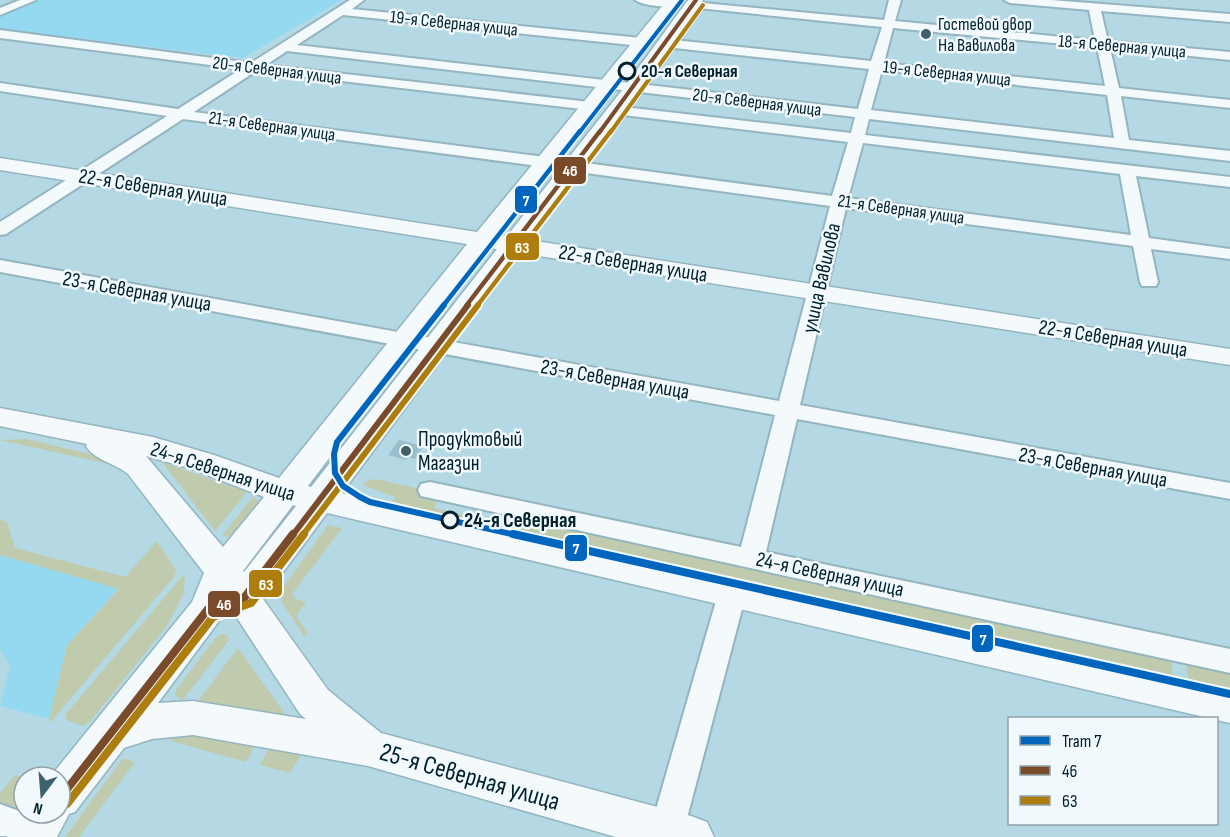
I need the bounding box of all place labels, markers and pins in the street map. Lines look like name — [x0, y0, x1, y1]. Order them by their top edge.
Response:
place label: Гостевой двор На Вавилова — [938, 14, 1032, 56]
marker: Гостевой двор На Вавилова — [919, 27, 933, 41]
place label: 20-я Северная — [641, 61, 738, 82]
marker: 20-я Северная — [618, 62, 636, 80]
place label: Продуктовый Магазин — [418, 427, 522, 476]
marker: Продуктовый Магазин — [399, 444, 413, 458]
place label: 24-я Северная — [464, 508, 576, 533]
marker: 24-я Северная — [441, 511, 459, 529]

